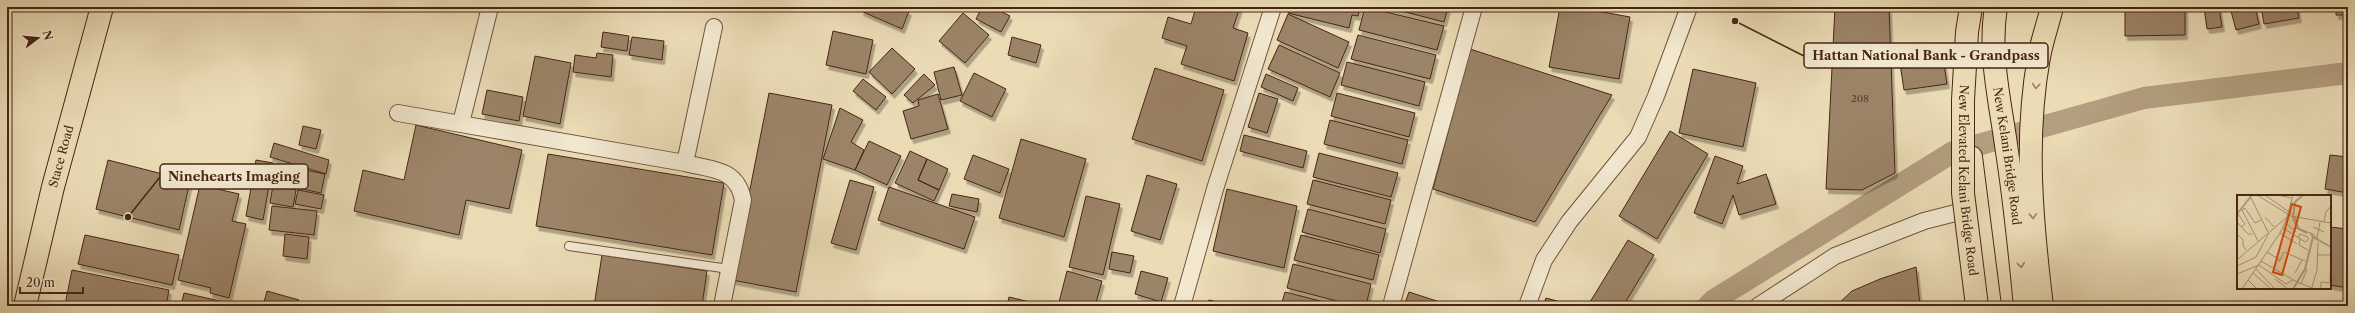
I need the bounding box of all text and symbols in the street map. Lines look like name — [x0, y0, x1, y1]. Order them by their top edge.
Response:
north arrow — [18, 18, 58, 58]
text: N — [40, 29, 56, 42]
callout: Hattan National Bank - Grandpass — [1804, 43, 2048, 68]
text: Hattan National Bank - Grandpass — [1812, 47, 2040, 63]
one-way arrow — [2032, 83, 2041, 89]
street label: New Elevated Kelani Bridge Road — [1956, 84, 1981, 277]
street label: New Kelani Bridge Road — [1990, 86, 2025, 226]
house number: 208 — [1851, 92, 1869, 105]
street label: Stace Road — [45, 123, 77, 189]
callout: Ninehearts Imaging — [160, 164, 308, 189]
text: Ninehearts Imaging — [168, 168, 301, 184]
inset map — [2237, 195, 2331, 289]
one-way arrow — [2029, 213, 2037, 219]
one-way arrow — [2016, 262, 2025, 268]
scale bar — [20, 269, 83, 295]
text: 20 m — [26, 275, 55, 290]

